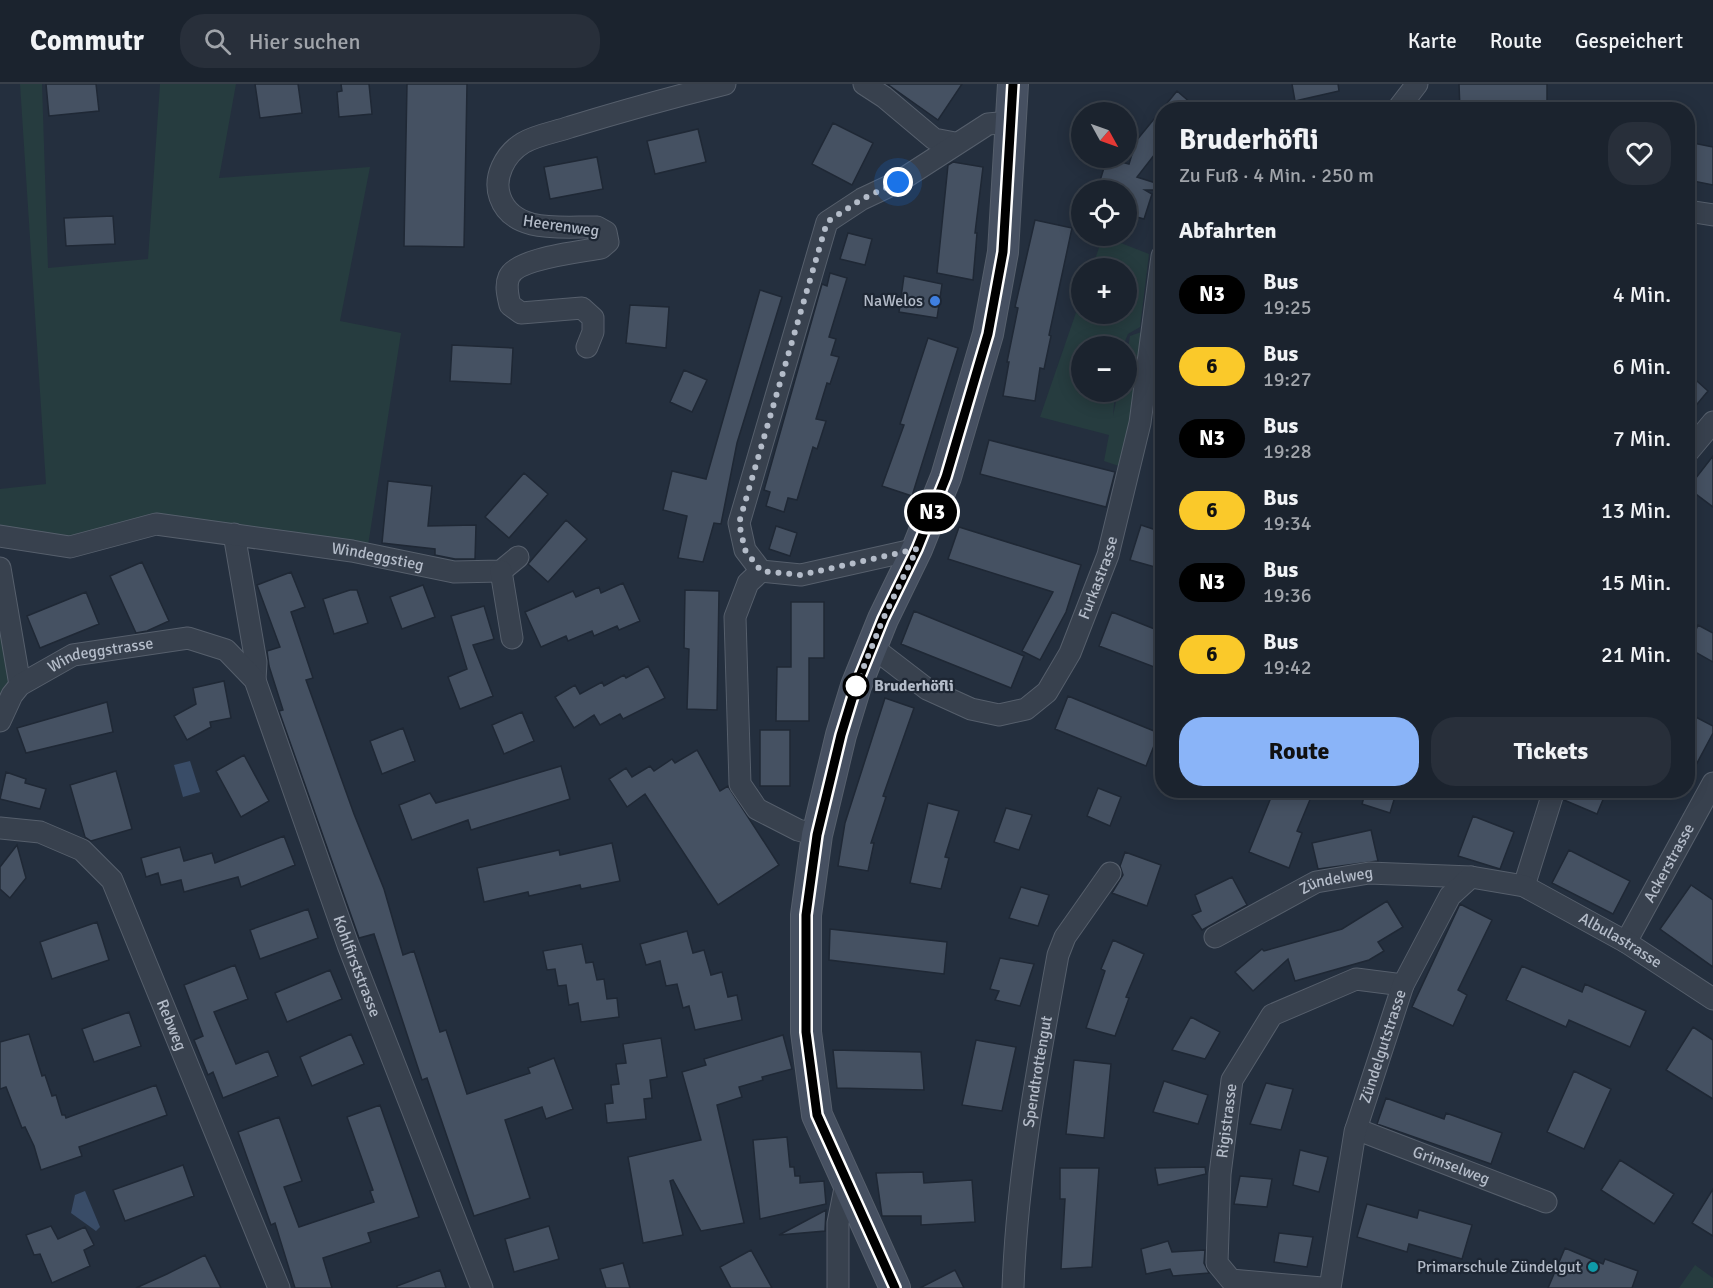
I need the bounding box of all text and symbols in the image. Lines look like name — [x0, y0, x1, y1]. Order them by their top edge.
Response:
search box — [180, 14, 600, 68]
text: Commutr — [30, 24, 144, 58]
icon: search — [201, 25, 234, 58]
text: Hier suchen — [249, 28, 360, 55]
text: Karte — [1408, 28, 1457, 54]
text: Route — [1490, 28, 1542, 54]
text: Gespeichert — [1575, 28, 1683, 54]
north arrow — [1071, 102, 1137, 168]
map controls — [1071, 102, 1137, 402]
button: heart — [1608, 122, 1671, 185]
text: Bruderhöfli — [1179, 123, 1319, 157]
text: Zu Fuß · 4 Min. · 250 m — [1179, 163, 1374, 188]
your location — [883, 167, 913, 197]
button: locate — [1071, 180, 1137, 246]
street label: Heerenweg — [522, 211, 600, 241]
text: Abfahrten — [1179, 217, 1277, 244]
button: + — [1071, 258, 1137, 324]
text: Bus — [1263, 268, 1298, 295]
text: N3 — [1199, 281, 1225, 307]
text: 4 Min. — [1613, 281, 1671, 308]
place label: NaWelos — [863, 291, 923, 311]
marker: NaWelos — [928, 294, 942, 308]
text: 19:25 — [1263, 295, 1312, 320]
button: − — [1071, 336, 1137, 402]
text: Bus — [1263, 340, 1298, 367]
text: 6 — [1206, 353, 1218, 379]
text: 6 Min. — [1613, 353, 1671, 380]
text: 19:27 — [1263, 367, 1312, 392]
text: Bus — [1263, 412, 1298, 439]
text: N3 — [1199, 425, 1225, 451]
text: 7 Min. — [1613, 425, 1671, 452]
text: 19:28 — [1263, 439, 1312, 464]
text: Bus — [1263, 484, 1298, 511]
line badge: N3 — [905, 492, 959, 532]
text: 6 — [1206, 497, 1218, 523]
text: 13 Min. — [1601, 497, 1671, 524]
text: N3 — [919, 499, 945, 525]
text: 19:34 — [1263, 511, 1312, 536]
street label: Furkastrasse — [1074, 534, 1122, 622]
street label: Windeggstieg — [330, 538, 426, 576]
text: Bus — [1263, 556, 1298, 583]
text: N3 — [1199, 569, 1225, 595]
text: 15 Min. — [1601, 569, 1671, 596]
text: 19:36 — [1263, 583, 1312, 608]
text: Bus — [1263, 628, 1298, 655]
street label: Windeggstrasse — [44, 633, 155, 677]
text: 6 — [1206, 641, 1218, 667]
text: 21 Min. — [1601, 641, 1671, 668]
text: 19:42 — [1263, 655, 1312, 680]
marker: Bruderhöfli — [843, 673, 869, 699]
place label: Bruderhöfli — [874, 676, 954, 696]
button: Route — [1179, 717, 1419, 786]
button: Tickets — [1431, 717, 1671, 786]
street label: Ackerstrasse — [1639, 820, 1699, 906]
street label: Zündelweg — [1296, 863, 1374, 899]
street label: Albulastrasse — [1575, 908, 1666, 973]
street label: Kohlfirststrasse — [328, 913, 385, 1020]
street label: Zündelgutstrasse — [1355, 987, 1411, 1106]
street label: Rebweg — [152, 996, 191, 1054]
street label: Spendtrottengut — [1019, 1014, 1057, 1129]
street label: Rigistrasse — [1212, 1082, 1241, 1159]
street label: Grimselweg — [1410, 1142, 1493, 1189]
place label: Primarschule Zündelgut — [1417, 1257, 1581, 1277]
marker: Primarschule Zündelgut — [1586, 1260, 1600, 1274]

